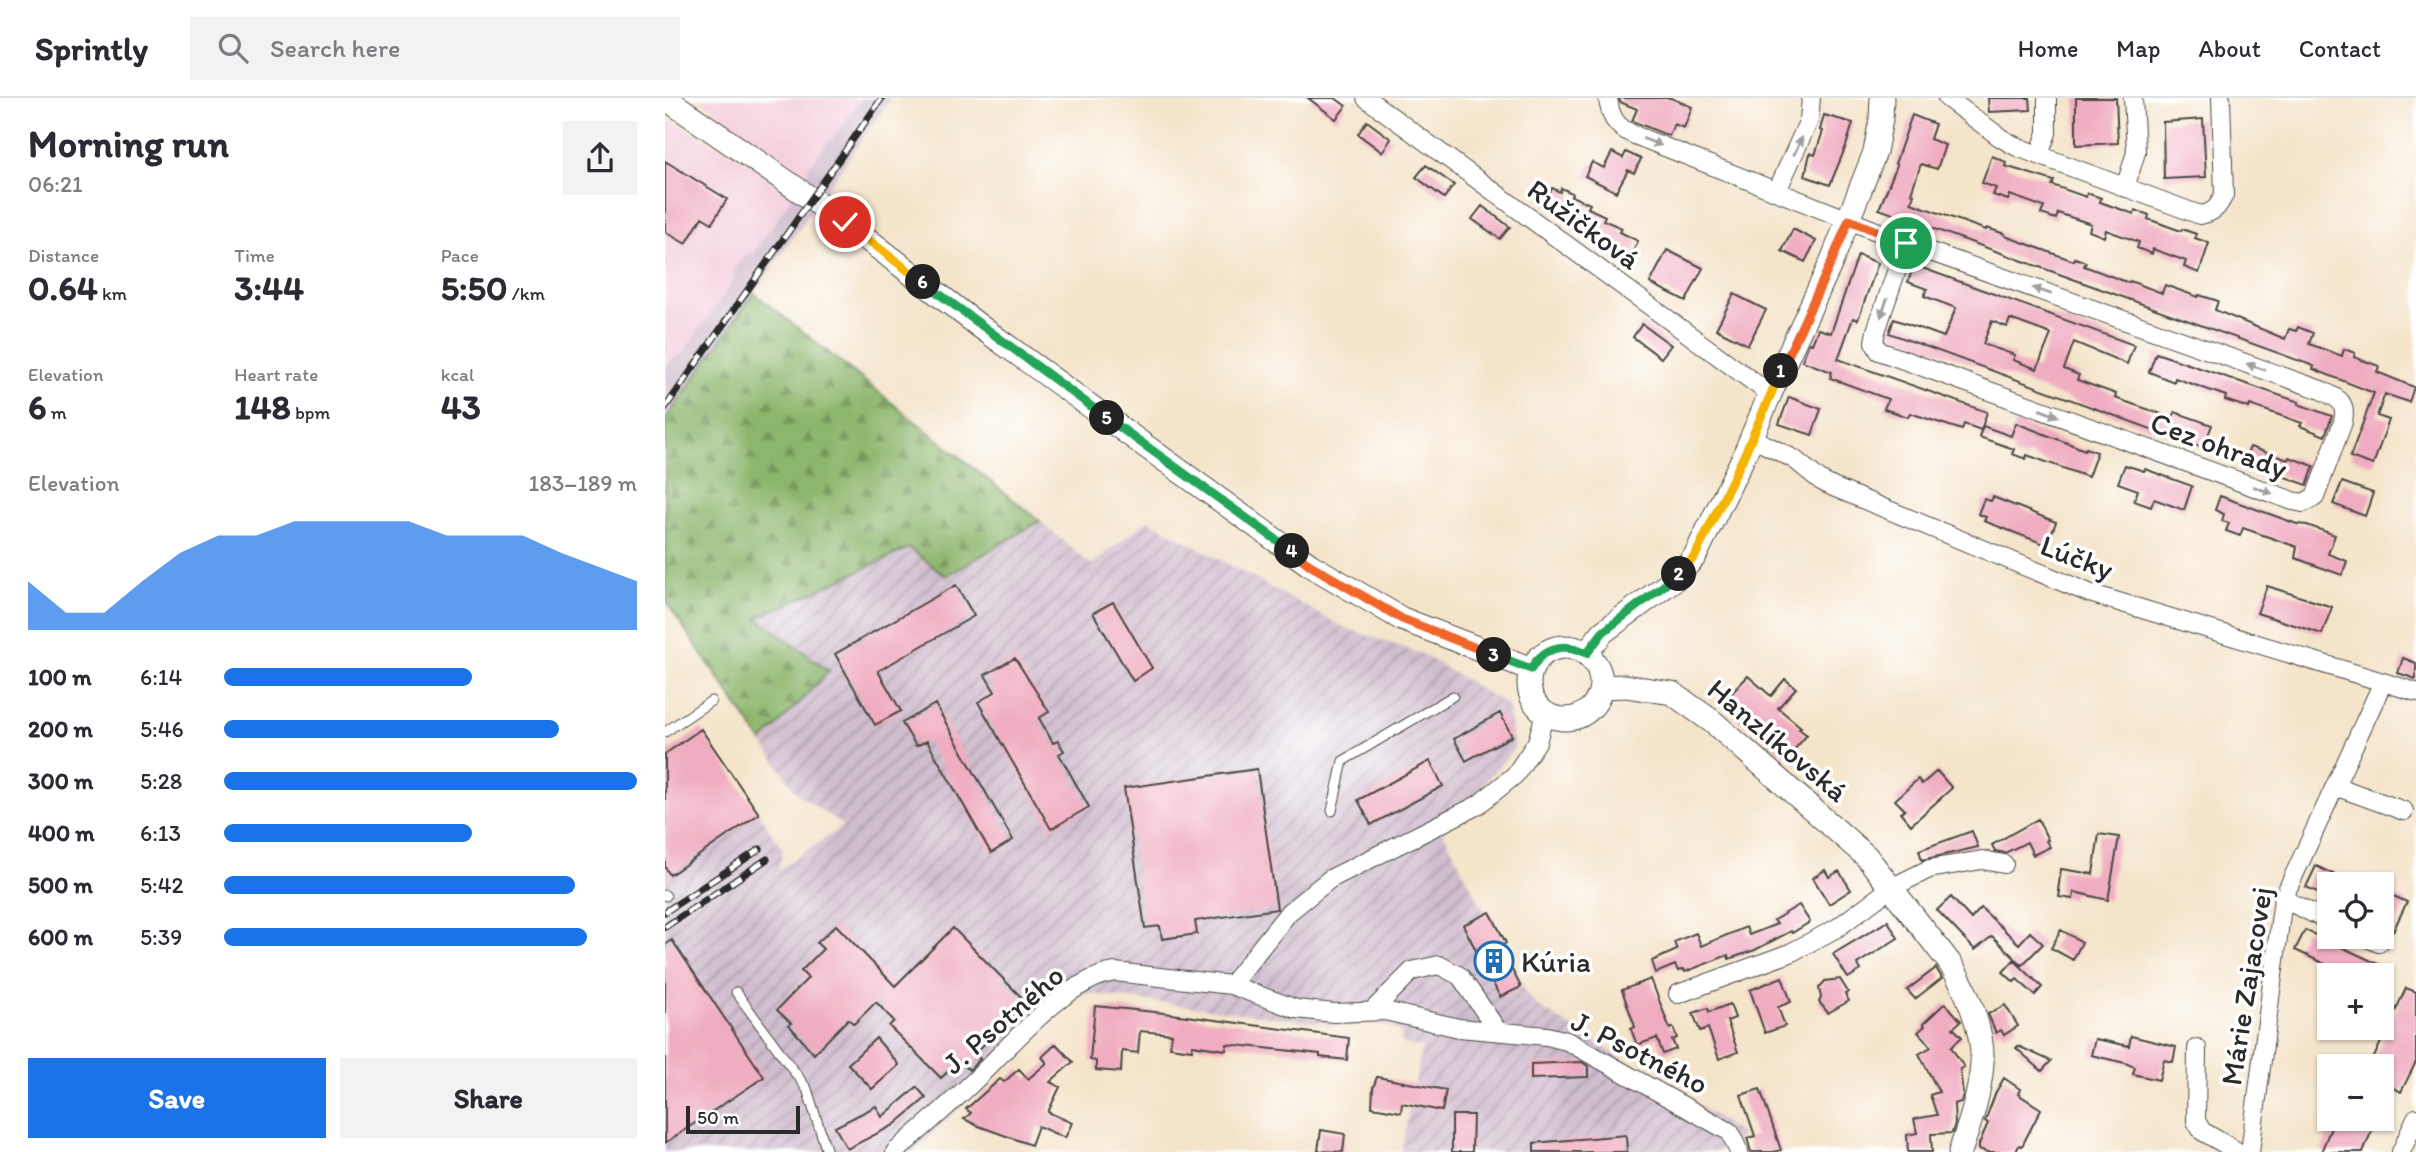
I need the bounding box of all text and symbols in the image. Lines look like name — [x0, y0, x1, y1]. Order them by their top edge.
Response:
search box — [190, 17, 680, 80]
text: Sprintly — [35, 29, 148, 68]
icon: search — [214, 29, 252, 67]
text: Search here — [270, 32, 400, 64]
text: Home — [2018, 34, 2078, 63]
text: Map — [2116, 34, 2160, 63]
text: About — [2198, 34, 2261, 63]
text: Contact — [2299, 34, 2381, 63]
text: Morning run — [28, 121, 229, 167]
button: share — [563, 121, 637, 195]
one-way arrow — [1792, 136, 1804, 156]
one-way arrow — [1641, 137, 1662, 148]
text: 06:21 — [28, 170, 83, 198]
street label: Ružičková — [1520, 171, 1648, 278]
pin — [815, 192, 875, 252]
icon: check — [826, 203, 864, 241]
pin — [1876, 213, 1936, 273]
icon: arrive — [1887, 224, 1925, 262]
text: Distance — [28, 244, 99, 267]
text: Time — [234, 244, 275, 267]
text: Pace — [441, 244, 479, 267]
pin: 6 — [905, 264, 941, 300]
text: 0.64 — [28, 267, 98, 309]
text: 3:44 — [234, 267, 304, 309]
text: 5:50 — [441, 267, 508, 309]
text: 6 — [917, 270, 928, 293]
text: km — [98, 282, 127, 305]
text: /km — [508, 282, 545, 305]
one-way arrow — [2031, 285, 2052, 296]
one-way arrow — [1878, 297, 1889, 318]
pin: 1 — [1763, 354, 1799, 388]
text: 1 — [1776, 359, 1785, 382]
one-way arrow — [2246, 361, 2267, 372]
text: Elevation — [28, 363, 104, 386]
text: Heart rate — [234, 363, 318, 386]
text: kcal — [441, 363, 474, 386]
text: 6 — [28, 386, 47, 428]
text: 148 — [234, 386, 291, 428]
text: 43 — [441, 386, 481, 428]
pin: 5 — [1089, 400, 1125, 436]
text: m — [47, 401, 67, 424]
text: bpm — [291, 401, 330, 424]
street label: Cez ohrady — [2146, 403, 2292, 487]
text: 5 — [1102, 406, 1111, 429]
one-way arrow — [2039, 408, 2060, 419]
text: Elevation — [28, 469, 119, 497]
text: 183–189 m — [529, 469, 637, 497]
one-way arrow — [2253, 485, 2274, 496]
street label: Lúčky — [2035, 526, 2119, 588]
pin: 4 — [1275, 533, 1309, 568]
text: 4 — [1286, 539, 1297, 562]
pin: 2 — [1661, 556, 1697, 592]
text: 2 — [1674, 562, 1684, 585]
pin: 3 — [1477, 638, 1511, 672]
text: 3 — [1488, 643, 1499, 666]
text: 100 m — [28, 663, 92, 691]
text: 6:14 — [140, 663, 182, 691]
street label: Hanzlíkovská — [1700, 670, 1856, 810]
text: 200 m — [28, 715, 93, 743]
text: 5:46 — [140, 715, 184, 743]
text: 300 m — [28, 767, 93, 795]
text: 5:28 — [140, 767, 182, 795]
text: 400 m — [28, 819, 95, 847]
text: 6:13 — [140, 819, 181, 847]
text: 500 m — [28, 871, 93, 899]
text: 5:42 — [140, 871, 184, 899]
map controls — [2317, 872, 2394, 1131]
button: locate — [2317, 872, 2394, 949]
street label: Márie Zajacovej — [2212, 884, 2280, 1088]
text: 600 m — [28, 923, 93, 951]
text: 5:39 — [140, 923, 182, 951]
building icon: Kúria — [1473, 940, 1515, 982]
place label: Kúria — [1521, 943, 1591, 980]
street label: J. Psotného — [935, 956, 1071, 1082]
button: + — [2317, 963, 2394, 1040]
street label: J. Psotného — [1565, 1002, 1715, 1102]
button: − — [2317, 1054, 2394, 1131]
button: Save — [28, 1058, 326, 1138]
button: Share — [340, 1058, 637, 1138]
scale bar — [686, 1103, 800, 1135]
text: 50 m — [697, 1106, 739, 1129]

